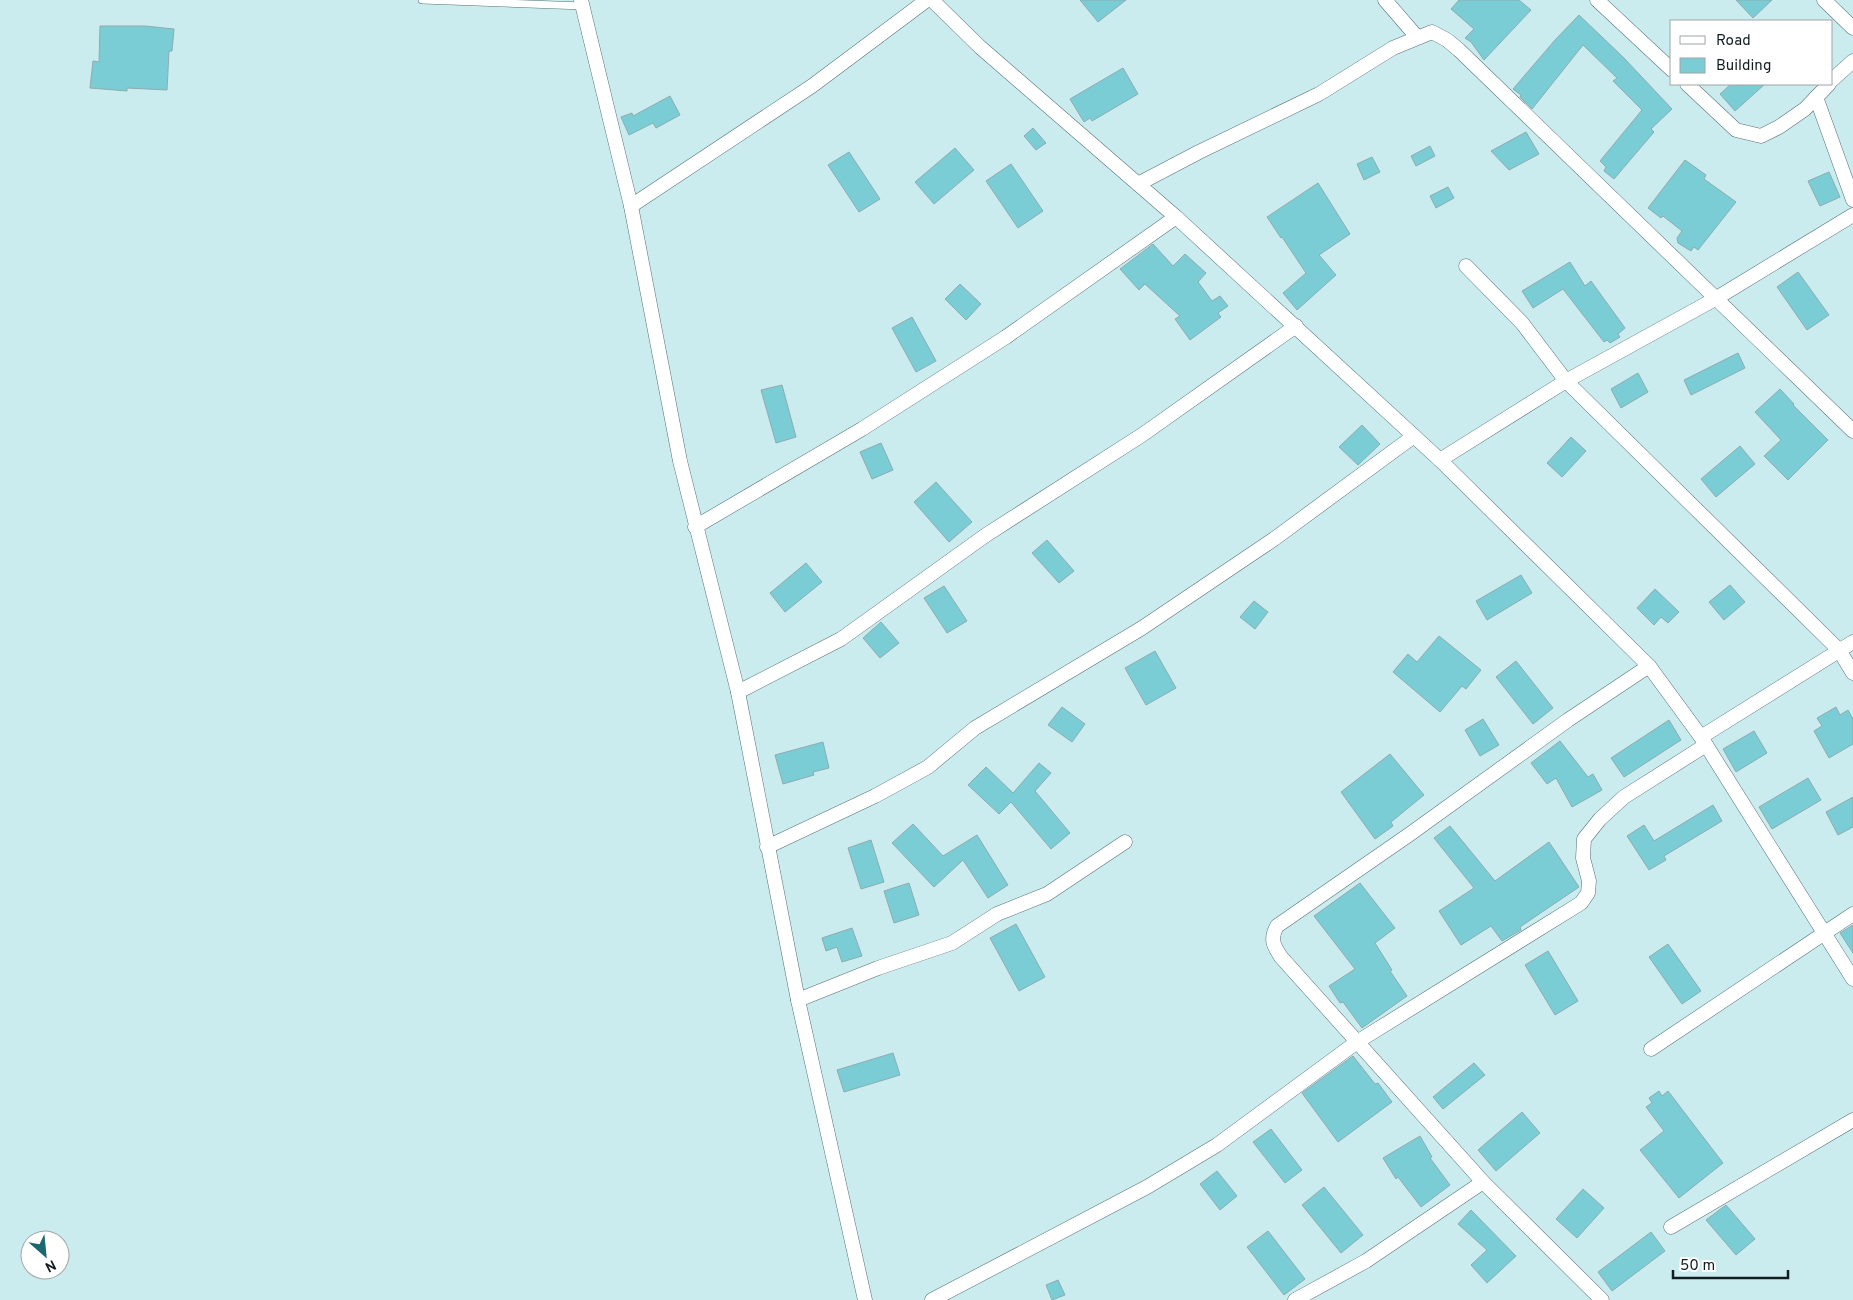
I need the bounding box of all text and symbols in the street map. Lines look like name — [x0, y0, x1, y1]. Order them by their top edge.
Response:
legend — [1670, 20, 1833, 85]
text: Road — [1716, 32, 1751, 51]
text: Building — [1716, 57, 1771, 76]
north arrow — [20, 1230, 70, 1280]
scale bar — [1673, 1248, 1788, 1280]
text: N — [42, 1255, 59, 1275]
text: 50 m — [1680, 1257, 1715, 1276]

